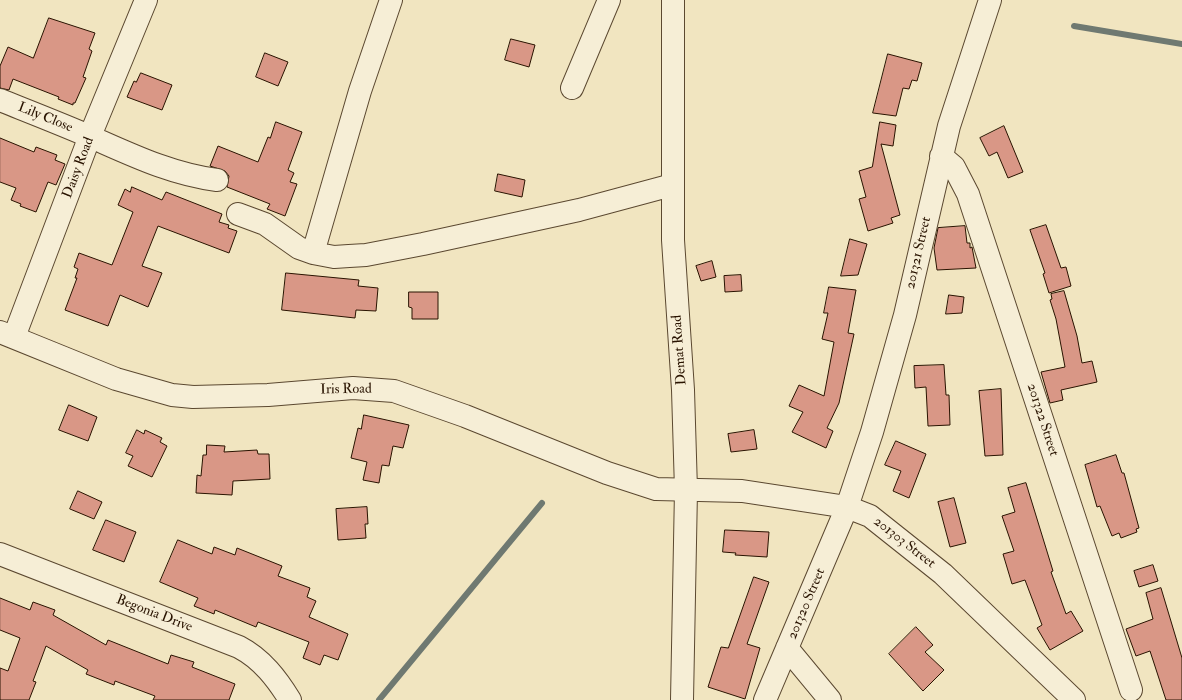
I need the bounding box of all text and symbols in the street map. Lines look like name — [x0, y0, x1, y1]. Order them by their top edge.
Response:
street label: Lily Close — [15, 99, 75, 137]
street label: Daisy Road — [60, 135, 98, 201]
street label: 201321 Street — [903, 215, 935, 291]
street label: Demat Road — [669, 314, 691, 386]
street label: Iris Road — [320, 381, 372, 399]
street label: 201322 Street — [1022, 382, 1062, 458]
street label: 201303 Street — [870, 514, 938, 572]
street label: 201320 Street — [785, 566, 829, 642]
street label: Begonia Drive — [113, 592, 195, 636]

